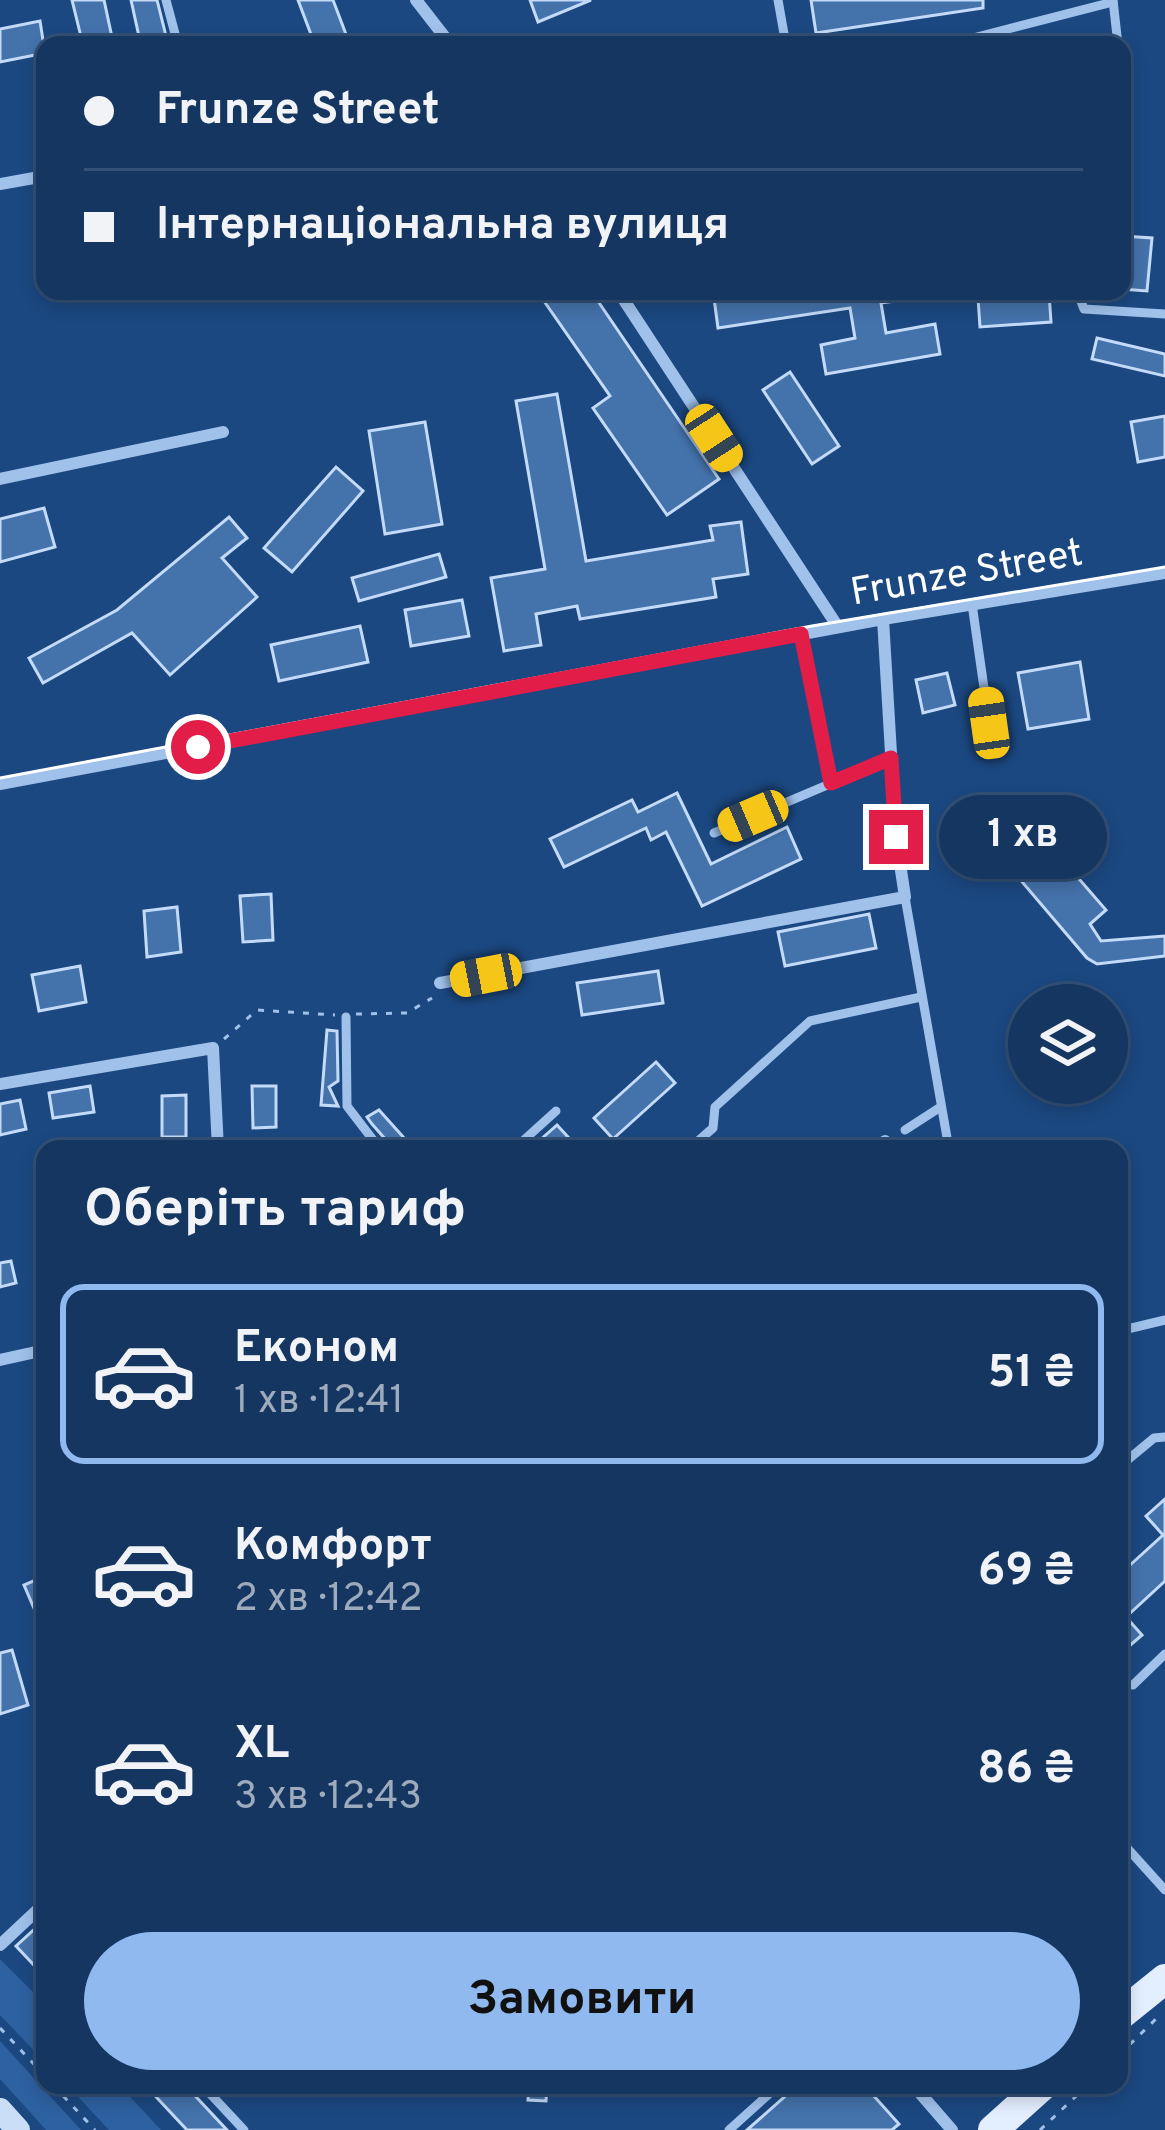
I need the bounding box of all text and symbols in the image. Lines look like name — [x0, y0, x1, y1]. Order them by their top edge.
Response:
text: Frunze Street — [156, 83, 440, 140]
text: Інтернаціональна вулиця — [156, 198, 729, 255]
car — [679, 398, 749, 478]
street label: Frunze Street — [847, 530, 1087, 620]
car — [966, 685, 1012, 761]
route start — [171, 720, 225, 774]
car — [713, 785, 793, 847]
callout: 1 хв — [938, 795, 1106, 879]
route end — [869, 810, 923, 864]
text: 1 хв — [987, 812, 1059, 861]
car — [447, 950, 525, 1000]
map controls — [1008, 984, 1128, 1104]
button: layers — [1008, 984, 1128, 1104]
text: Оберіть тариф — [84, 1177, 466, 1246]
icon: car — [90, 1320, 198, 1428]
text: Економ — [234, 1321, 399, 1378]
text: 51 ₴ — [988, 1346, 1074, 1403]
text: 1 хв · 12:41 — [234, 1378, 404, 1427]
icon: car — [90, 1518, 198, 1626]
text: Комфорт — [234, 1519, 432, 1576]
text: 69 ₴ — [978, 1544, 1074, 1601]
text: 2 хв · 12:42 — [234, 1576, 423, 1625]
icon: car — [90, 1716, 198, 1824]
text: XL — [234, 1717, 289, 1774]
text: 86 ₴ — [977, 1742, 1074, 1799]
text: 3 хв · 12:43 — [234, 1774, 422, 1823]
button: Замовити — [84, 1932, 1080, 2070]

